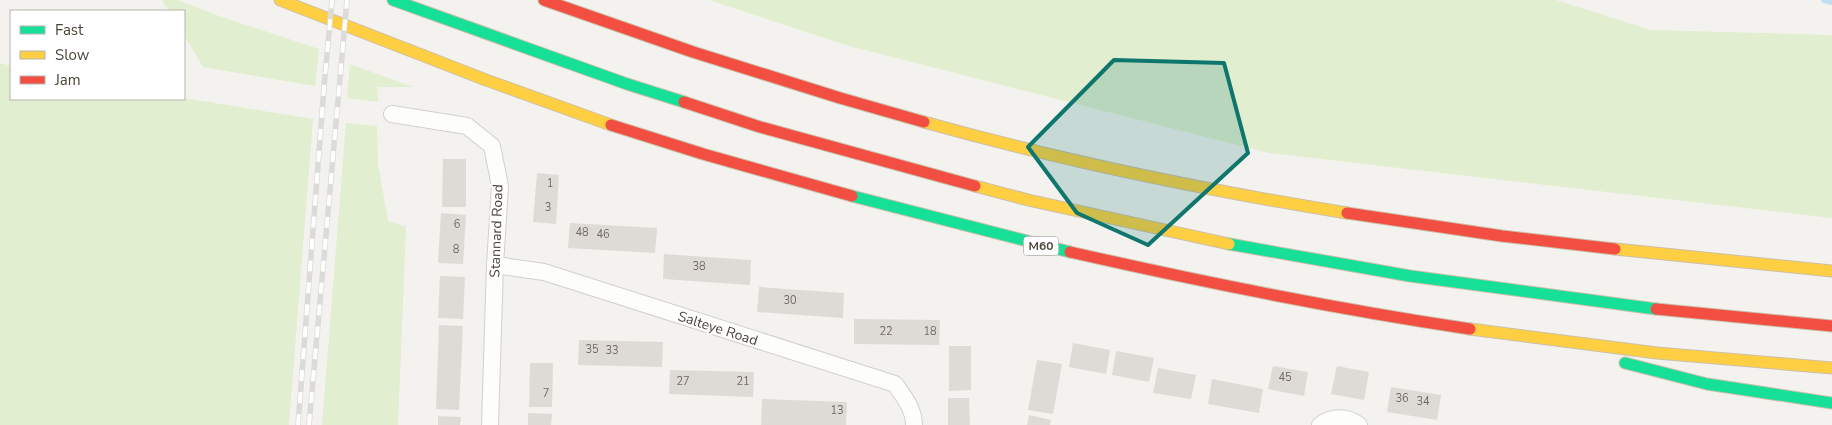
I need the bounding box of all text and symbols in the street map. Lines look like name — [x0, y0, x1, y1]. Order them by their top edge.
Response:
legend — [10, 10, 185, 100]
text: Fast — [55, 20, 84, 40]
text: Slow — [55, 45, 90, 65]
text: Jam — [54, 70, 81, 90]
house number: 1 — [547, 176, 553, 191]
street label: Stannard Road — [485, 184, 508, 278]
house number: 3 — [545, 200, 551, 215]
house number: 6 — [454, 217, 461, 232]
house number: 48 — [575, 225, 589, 240]
house number: 46 — [596, 227, 610, 242]
road number: M60 — [1024, 237, 1058, 256]
house number: 8 — [453, 242, 460, 257]
house number: 38 — [692, 259, 706, 274]
house number: 30 — [783, 293, 797, 308]
street label: Salteye Road — [675, 307, 760, 350]
house number: 22 — [879, 324, 893, 339]
house number: 18 — [923, 324, 937, 339]
house number: 35 — [585, 342, 599, 357]
house number: 33 — [605, 343, 619, 358]
house number: 45 — [1278, 370, 1292, 385]
house number: 27 — [676, 374, 690, 389]
house number: 21 — [736, 374, 750, 389]
house number: 7 — [543, 386, 549, 401]
house number: 36 — [1395, 391, 1409, 406]
house number: 34 — [1416, 394, 1430, 409]
house number: 13 — [830, 403, 844, 418]

